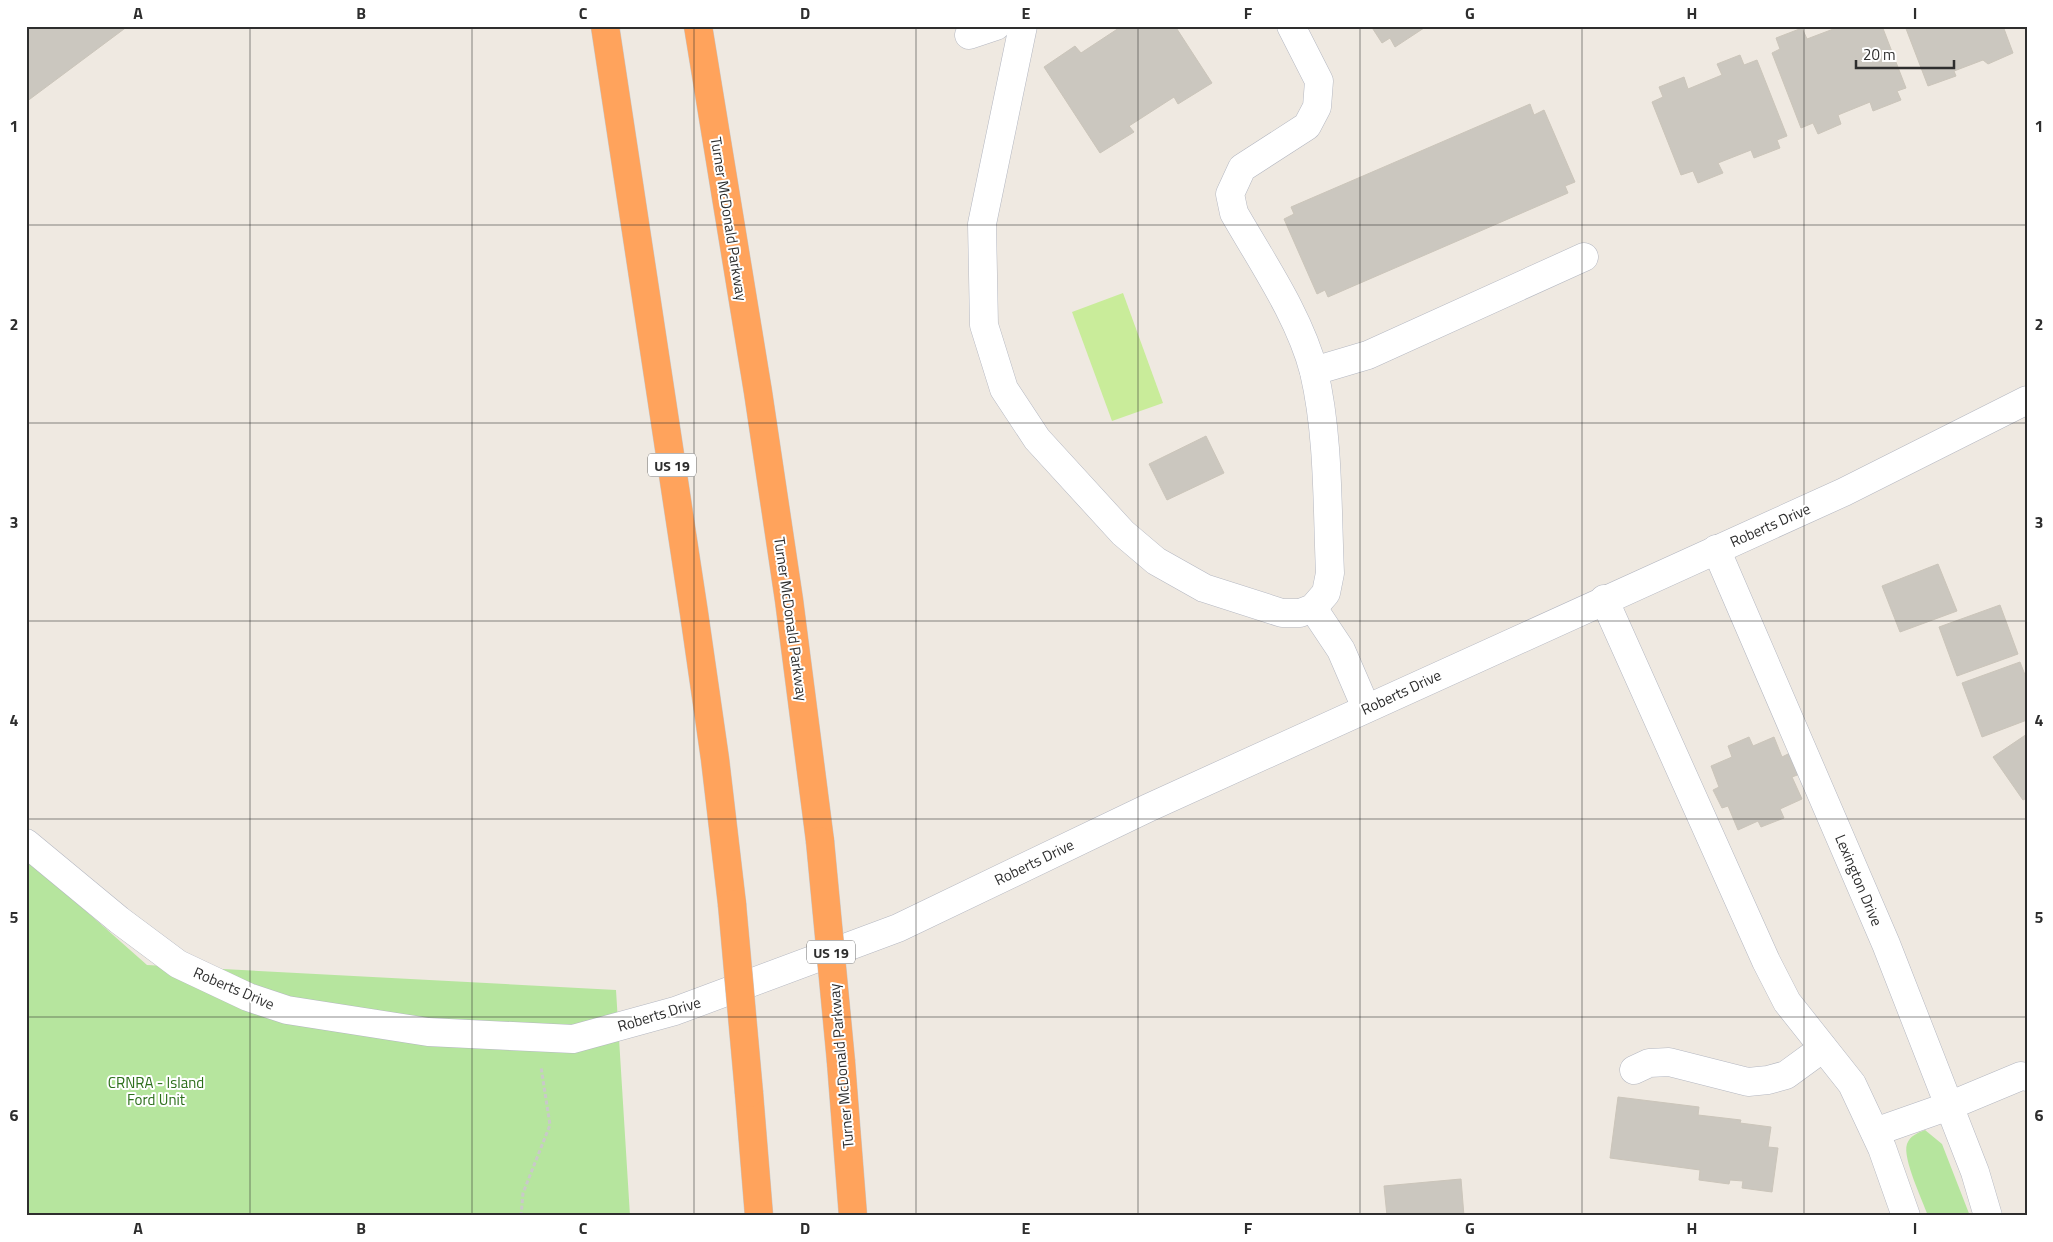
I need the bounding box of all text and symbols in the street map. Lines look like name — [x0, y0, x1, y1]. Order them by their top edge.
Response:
text: A — [133, 1, 143, 25]
text: B — [356, 1, 366, 25]
text: C — [579, 1, 588, 25]
text: D — [800, 1, 810, 25]
text: E — [1022, 1, 1031, 25]
text: F — [1244, 1, 1253, 25]
text: G — [1465, 1, 1475, 25]
text: H — [1687, 1, 1697, 25]
text: I — [1913, 1, 1917, 25]
scale bar — [1856, 38, 1953, 70]
text: 20 m — [1863, 43, 1896, 66]
text: 1 — [10, 114, 18, 138]
text: 1 — [2035, 114, 2043, 138]
street label: Turner McDonald Parkway — [705, 135, 753, 303]
text: 2 — [10, 312, 18, 336]
text: 2 — [2035, 312, 2043, 336]
road number: US 19 — [648, 454, 696, 476]
street label: Roberts Drive — [1726, 497, 1814, 553]
text: 3 — [10, 510, 18, 534]
text: 3 — [2035, 510, 2043, 534]
street label: Turner McDonald Parkway — [768, 535, 814, 703]
street label: Roberts Drive — [1357, 663, 1445, 721]
text: 4 — [10, 708, 19, 732]
text: 4 — [2035, 708, 2044, 732]
street label: Lexington Drive — [1829, 830, 1889, 930]
street label: Roberts Drive — [990, 833, 1078, 891]
text: 5 — [10, 905, 19, 929]
text: 5 — [2035, 905, 2044, 929]
road number: US 19 — [807, 940, 855, 964]
street label: Roberts Drive — [190, 961, 278, 1015]
street label: Turner McDonald Parkway — [822, 983, 860, 1149]
street label: Roberts Drive — [615, 990, 703, 1038]
park label: CRNRA - Island Ford Unit — [108, 1071, 204, 1111]
text: 6 — [10, 1103, 19, 1127]
text: 6 — [2035, 1103, 2044, 1127]
text: A — [133, 1216, 143, 1240]
text: B — [356, 1216, 366, 1240]
text: C — [579, 1216, 588, 1240]
text: D — [800, 1216, 810, 1240]
text: E — [1022, 1216, 1031, 1240]
text: F — [1244, 1216, 1253, 1240]
text: G — [1465, 1216, 1475, 1240]
text: H — [1687, 1216, 1697, 1240]
text: I — [1913, 1216, 1917, 1240]

